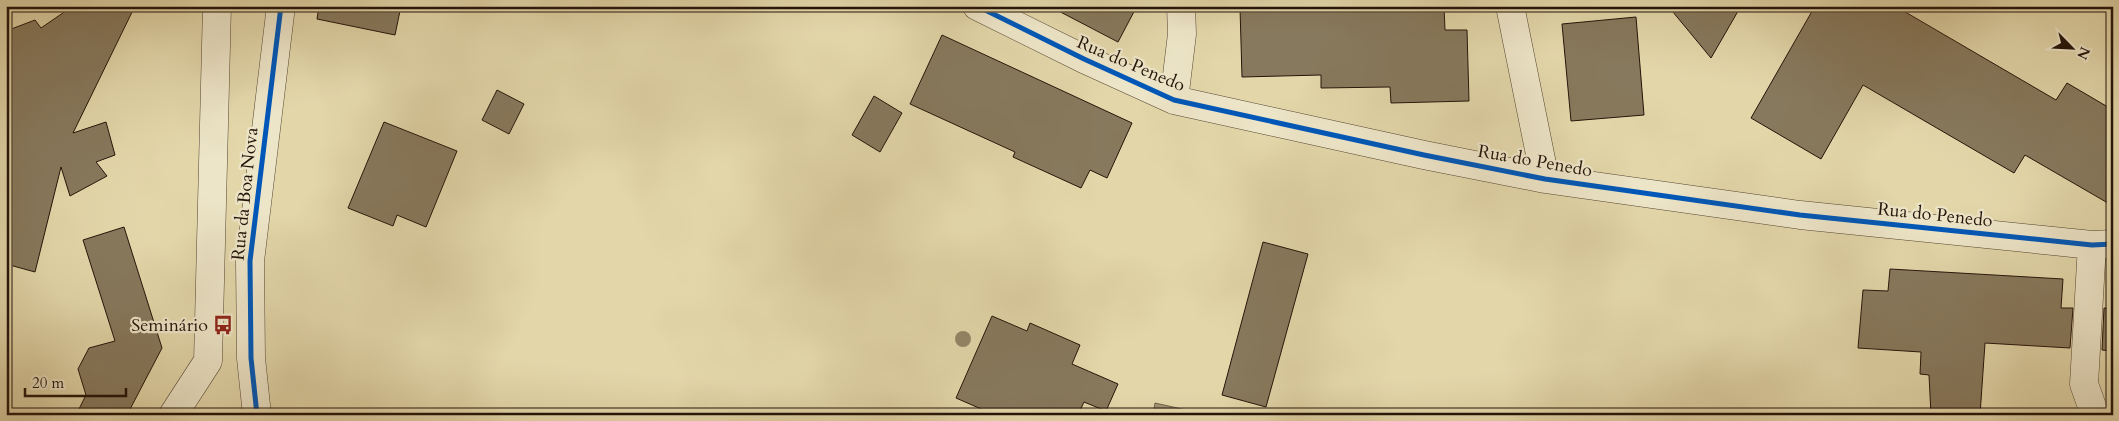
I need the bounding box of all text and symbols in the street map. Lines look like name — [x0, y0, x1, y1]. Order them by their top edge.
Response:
north arrow — [2046, 22, 2096, 72]
street label: Rua do Penedo — [1073, 30, 1189, 98]
text: N — [2072, 44, 2095, 63]
street label: Rua da Boa Nova — [226, 126, 264, 262]
street label: Rua do Penedo — [1476, 139, 1594, 183]
street label: Rua do Penedo — [1876, 197, 1994, 234]
place label: Seminário — [131, 313, 208, 338]
bus stop icon: Seminário — [212, 314, 234, 336]
scale bar — [25, 366, 126, 398]
text: 20 m — [32, 373, 64, 393]

